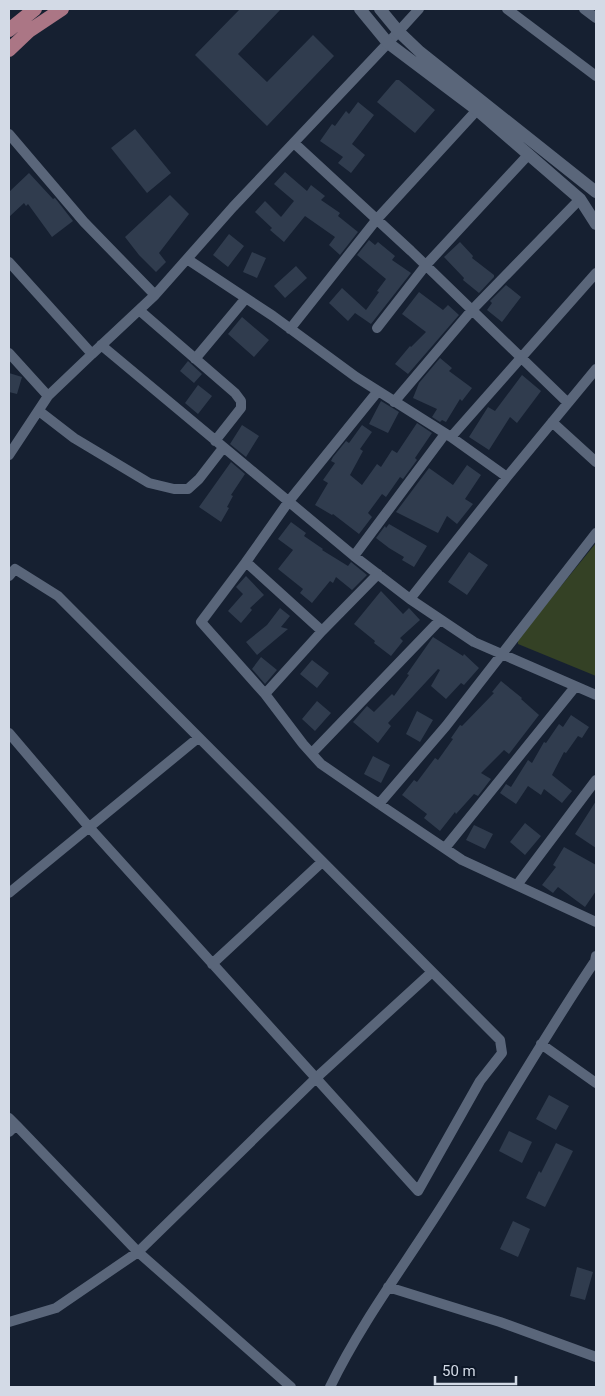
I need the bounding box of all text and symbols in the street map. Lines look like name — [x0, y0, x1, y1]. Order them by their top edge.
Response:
scale bar — [435, 1354, 516, 1386]
text: 50 m — [442, 1362, 476, 1380]

